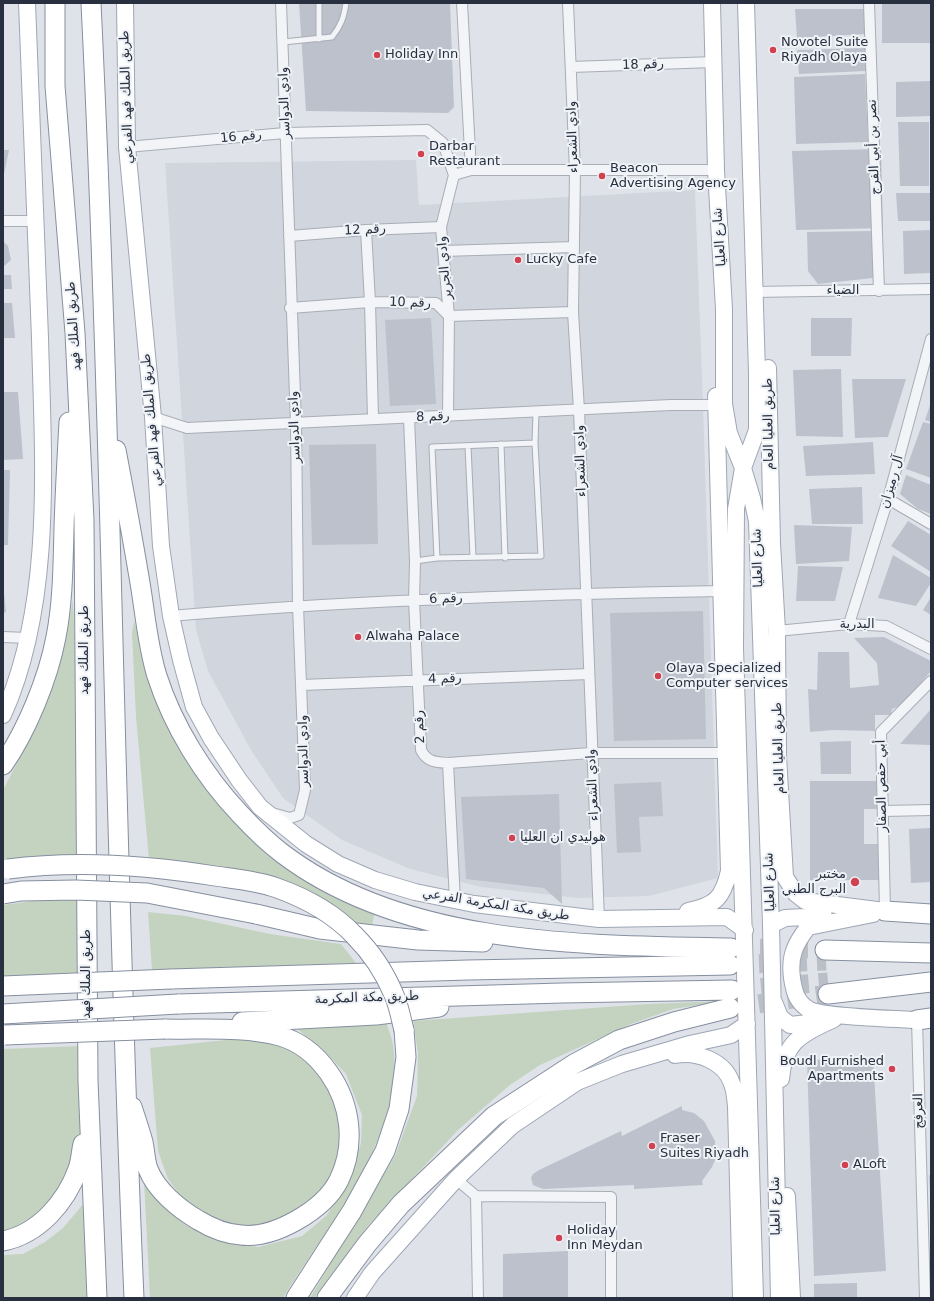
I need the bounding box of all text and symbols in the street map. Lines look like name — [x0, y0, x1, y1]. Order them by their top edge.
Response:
street label: طريق الملك فهد الفرعي — [117, 30, 137, 164]
place label: Novotel Suite Riyadh Olaya — [781, 35, 868, 66]
marker: Novotel Suite Riyadh Olaya — [768, 45, 778, 55]
place label: Holiday Inn — [385, 47, 458, 63]
marker: Holiday Inn — [372, 50, 382, 60]
street label: رقم 18 — [622, 56, 664, 74]
street label: وادي الدواسر — [276, 67, 294, 139]
street label: نصر بن أبي الفرج — [865, 99, 883, 195]
street label: وادي الشعراء — [564, 101, 582, 173]
street label: رقم 16 — [219, 127, 263, 147]
place label: Darbar Restaurant — [429, 139, 500, 170]
marker: Darbar Restaurant — [416, 149, 426, 159]
place label: Beacon Advertising Agency — [610, 161, 736, 192]
marker: Beacon Advertising Agency — [597, 171, 607, 181]
street label: شارع العليا — [710, 207, 730, 267]
street label: رقم 12 — [344, 221, 386, 239]
street label: وادي الجرير — [434, 235, 456, 301]
place label: Lucky Cafe — [526, 252, 597, 268]
marker: Lucky Cafe — [513, 255, 523, 265]
street label: طريق الملك فهد — [63, 281, 85, 371]
street label: الضياء — [827, 283, 859, 299]
street label: رقم 10 — [389, 294, 431, 312]
street label: طريق الملك فهد الفرعي — [138, 353, 166, 487]
street label: طريق العليا العام — [760, 378, 778, 470]
street label: وادي الدواسر — [286, 391, 304, 463]
street label: رقم 8 — [416, 409, 450, 425]
street label: وادي الشعراء — [572, 425, 590, 497]
street label: آل رميزان — [877, 454, 907, 510]
street label: شارع العليا — [749, 528, 767, 588]
street label: رقم 6 — [429, 591, 463, 607]
street label: طريق الملك فهد — [77, 605, 93, 695]
street label: البدرية — [839, 617, 875, 633]
place label: Alwaha Palace — [366, 629, 459, 645]
marker: Alwaha Palace — [353, 632, 363, 642]
place label: Olaya Specialized Computer services — [666, 661, 788, 692]
street label: رقم 4 — [428, 671, 462, 687]
marker: Olaya Specialized Computer services — [653, 671, 663, 681]
street label: طريق العليا العام — [770, 702, 788, 794]
street label: رقم 2 — [411, 710, 429, 744]
street label: وادي الدواسر — [296, 715, 312, 787]
street label: أبي حفص الصفار — [873, 740, 891, 832]
street label: وادي الشعراء — [583, 748, 603, 822]
place label: هوليدي ان العليا — [520, 830, 606, 846]
marker: هوليدي ان العليا — [507, 833, 517, 843]
street label: شارع العليا — [761, 852, 779, 912]
place label: مختبر البرج الطبي — [782, 867, 846, 898]
marker: مختبر البرج الطبي — [849, 876, 861, 888]
street label: طريق مكة المكرمة الفرعي — [421, 886, 571, 924]
street label: طريق الملك فهد — [79, 929, 95, 1019]
street label: طريق مكة المكرمة — [314, 988, 420, 1008]
place label: Boudl Furnished Apartments — [780, 1054, 884, 1085]
marker: Boudl Furnished Apartments — [887, 1064, 897, 1074]
street label: العرفج — [911, 1093, 927, 1129]
place label: Fraser Suites Riyadh — [660, 1131, 749, 1162]
marker: Fraser Suites Riyadh — [647, 1141, 657, 1151]
place label: ALoft — [853, 1157, 886, 1173]
marker: ALoft — [840, 1160, 850, 1170]
street label: شارع العليا — [768, 1176, 784, 1236]
place label: Holiday Inn Meydan — [567, 1223, 643, 1254]
marker: Holiday Inn Meydan — [554, 1233, 564, 1243]

